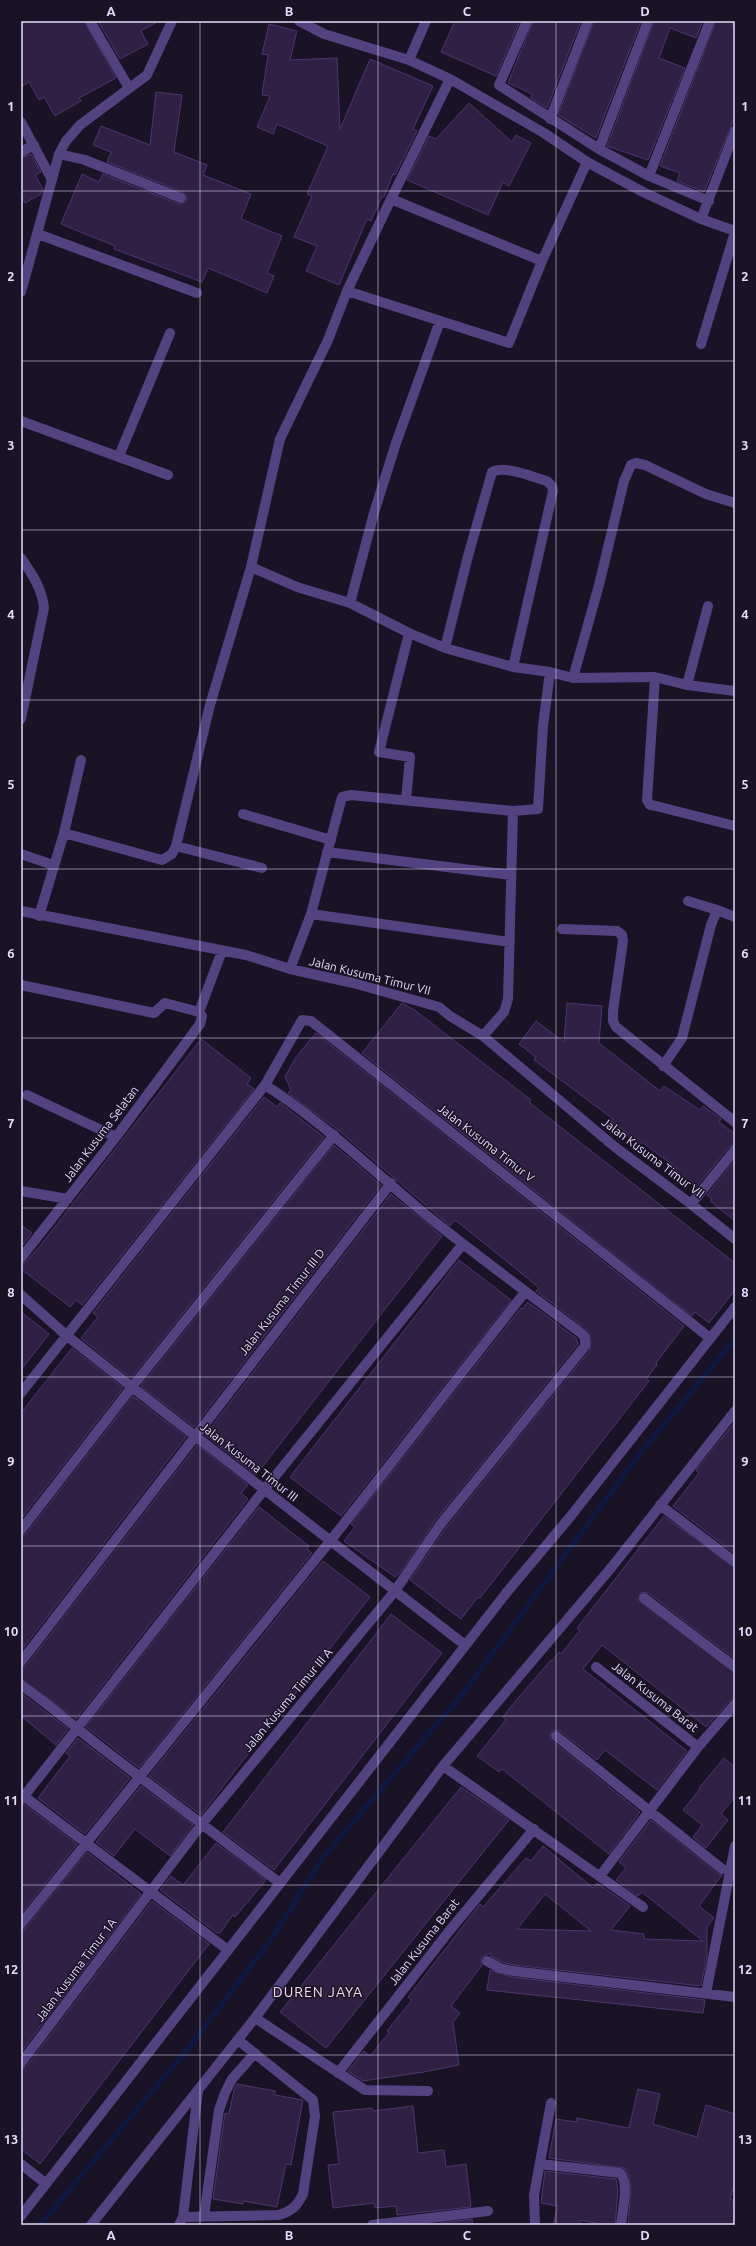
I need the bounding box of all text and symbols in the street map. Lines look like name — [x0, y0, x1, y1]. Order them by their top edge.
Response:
text: A — [106, 4, 116, 18]
text: B — [285, 4, 294, 18]
text: C — [463, 4, 472, 18]
text: D — [640, 4, 650, 18]
text: 1 — [7, 99, 15, 113]
text: 1 — [741, 99, 749, 113]
text: 2 — [7, 269, 15, 283]
text: 2 — [741, 269, 749, 283]
text: 3 — [7, 438, 15, 452]
text: 3 — [741, 438, 749, 452]
text: 4 — [7, 607, 15, 621]
text: 4 — [741, 607, 749, 621]
text: 5 — [7, 777, 15, 791]
text: 5 — [741, 777, 749, 791]
text: 6 — [7, 946, 15, 960]
text: 6 — [741, 946, 749, 960]
street label: Jalan Kusuma Timur VII — [308, 954, 432, 997]
street label: Jalan Kusuma Selatan — [60, 1083, 141, 1184]
street label: Jalan Kusuma Timur V — [436, 1101, 537, 1184]
street label: Jalan Kusuma Timur VII — [600, 1115, 707, 1200]
text: 7 — [7, 1116, 15, 1130]
text: 7 — [741, 1116, 749, 1130]
street label: Jalan Kusuma Timur III D — [236, 1246, 327, 1357]
text: 8 — [7, 1285, 15, 1299]
text: 8 — [741, 1285, 749, 1299]
street label: Jalan Kusuma Timur III — [198, 1420, 301, 1504]
text: 9 — [7, 1454, 15, 1468]
text: 9 — [741, 1454, 749, 1468]
text: 10 — [4, 1624, 18, 1638]
text: 10 — [738, 1624, 752, 1638]
street label: Jalan Kusuma Timur III A — [241, 1645, 335, 1754]
street label: Jalan Kusuma Barat — [610, 1659, 701, 1734]
text: 11 — [4, 1793, 18, 1807]
text: 11 — [738, 1793, 752, 1807]
street label: Jalan Kusuma Barat — [386, 1896, 461, 1987]
street label: Jalan Kusuma Timur 1A — [33, 1916, 119, 2024]
text: 12 — [4, 1962, 18, 1976]
text: 12 — [738, 1962, 752, 1976]
district label: DUREN JAYA — [273, 1984, 363, 2000]
text: 13 — [4, 2132, 18, 2146]
text: 13 — [738, 2132, 752, 2146]
text: A — [106, 2228, 116, 2242]
text: B — [285, 2228, 294, 2242]
text: C — [463, 2228, 472, 2242]
text: D — [640, 2228, 650, 2242]

